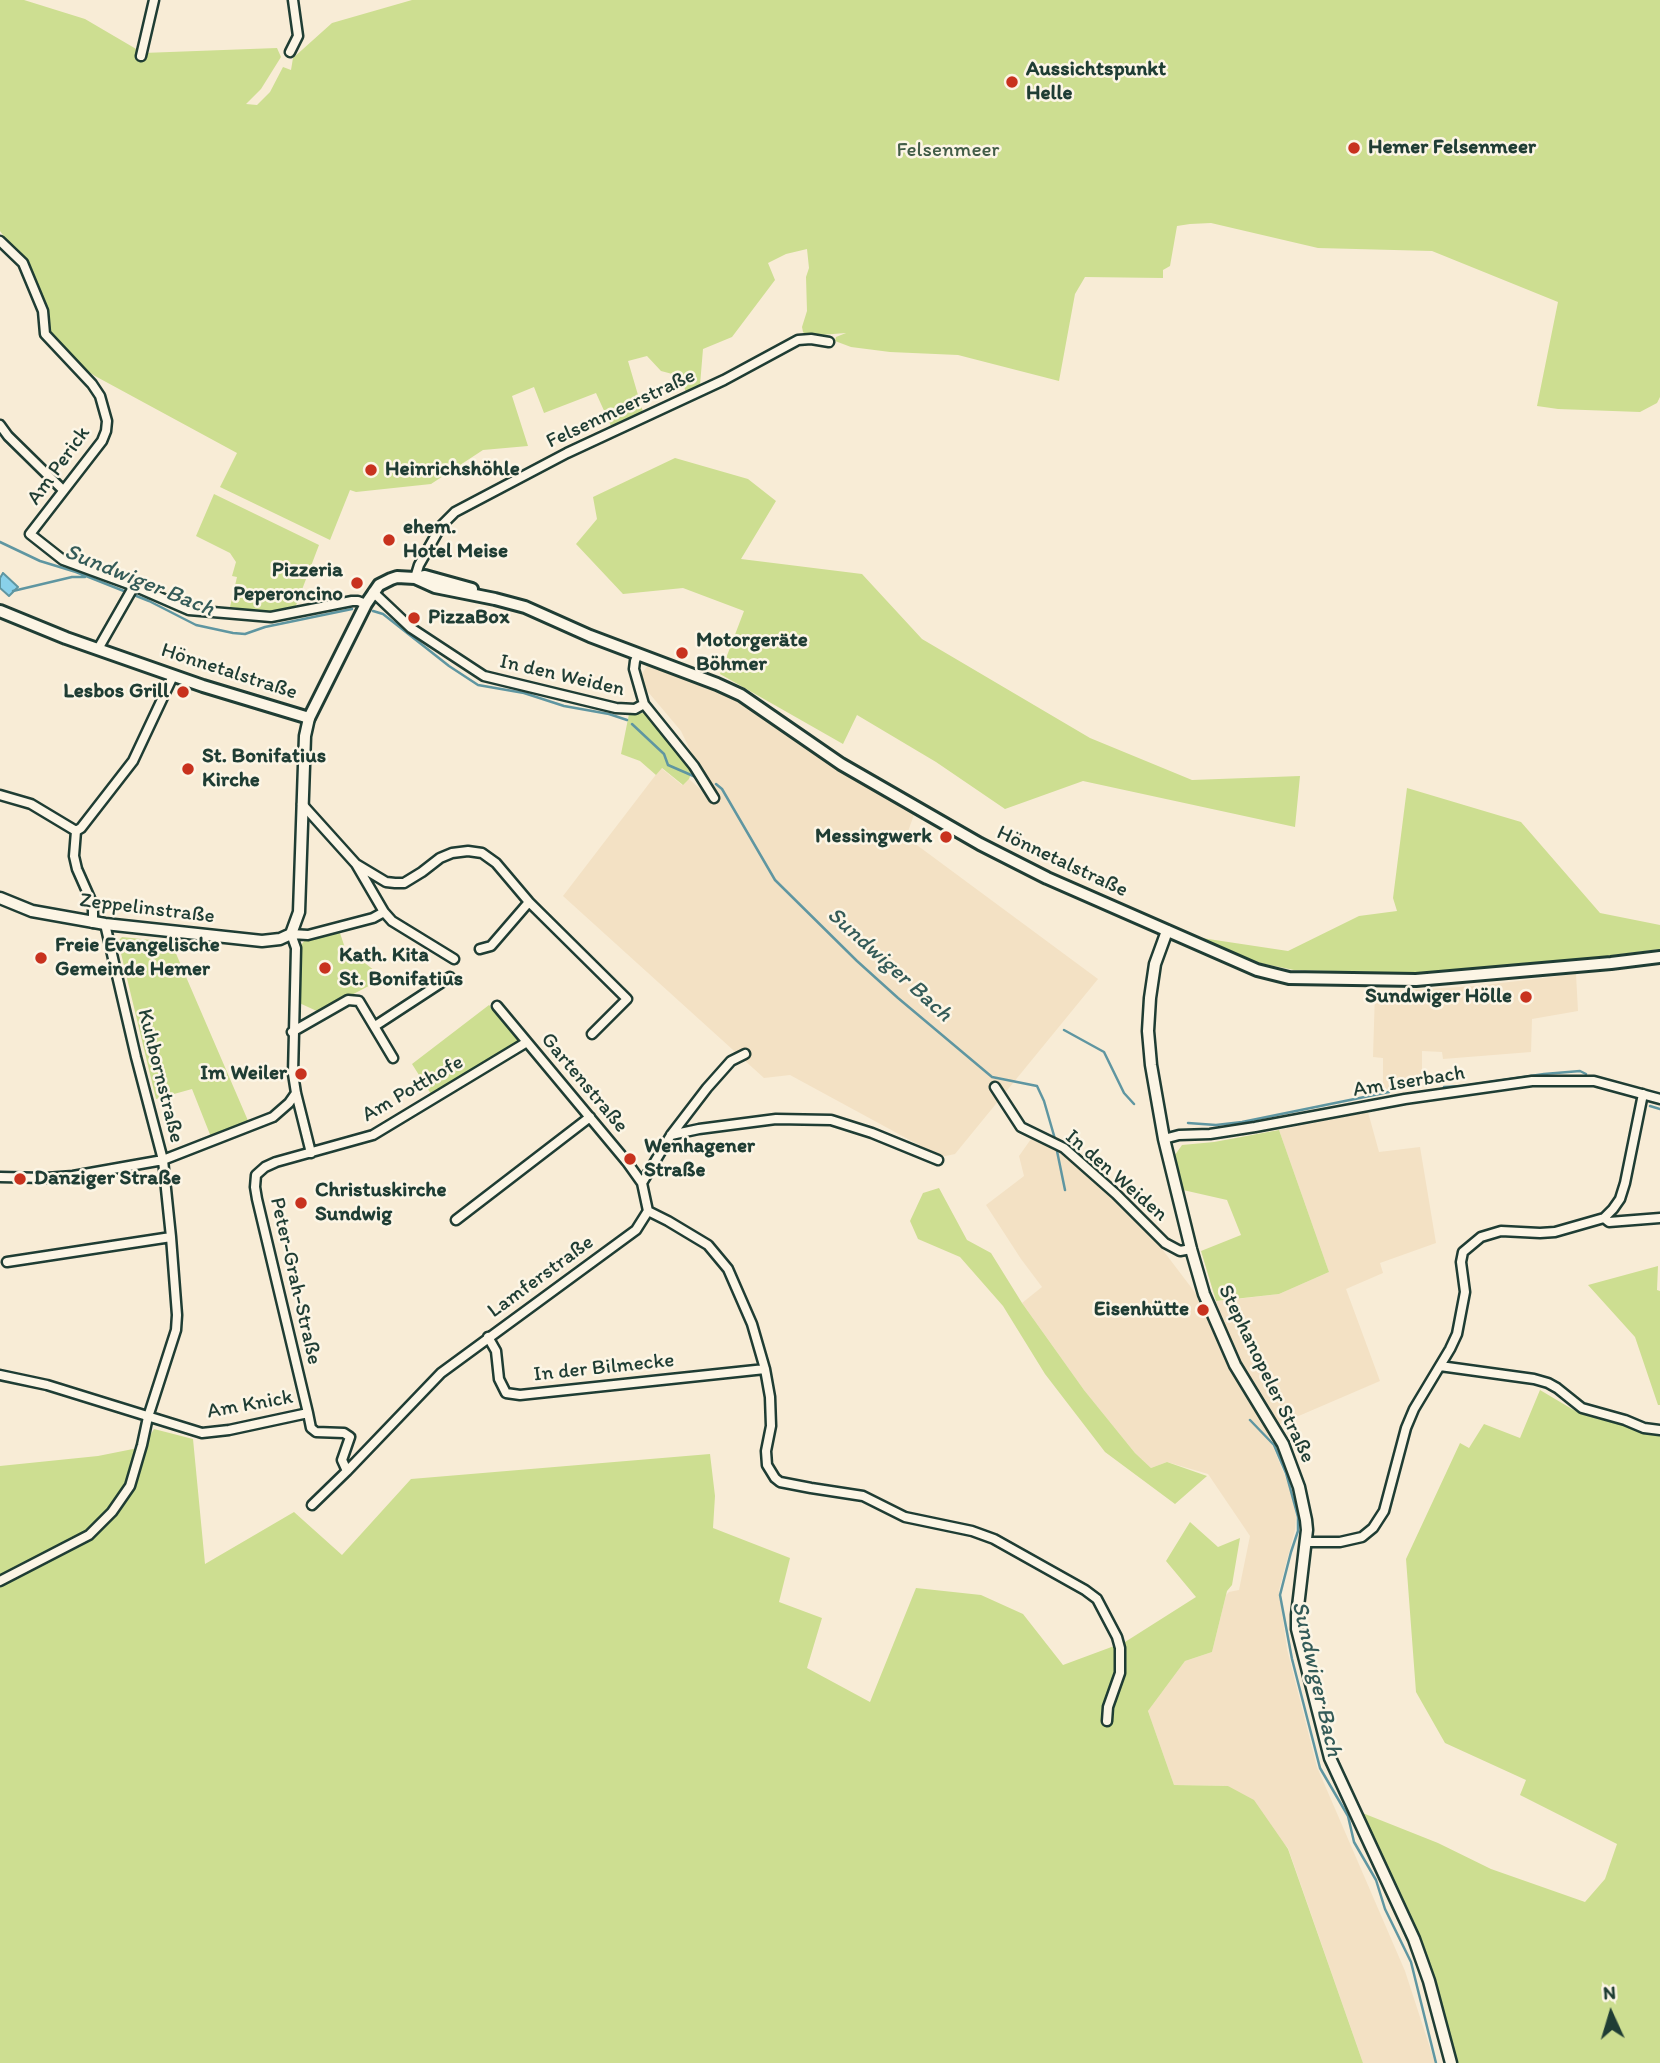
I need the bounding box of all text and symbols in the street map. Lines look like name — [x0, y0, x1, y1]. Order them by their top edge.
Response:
place label: Aussichtspunkt Helle — [1026, 57, 1166, 107]
marker: Aussichtspunkt Helle — [1004, 74, 1020, 90]
place label: Hemer Felsenmeer — [1368, 135, 1536, 161]
park label: Felsenmeer — [896, 138, 1000, 164]
marker: Hemer Felsenmeer — [1346, 140, 1362, 156]
street label: Felsenmeerstraße — [542, 363, 700, 455]
street label: Am Perick — [22, 422, 96, 510]
place label: Heinrichshöhle — [385, 457, 520, 483]
marker: Heinrichshöhle — [363, 462, 379, 478]
place label: ehem. Hotel Meise — [403, 515, 508, 565]
marker: ehem. Hotel Meise — [381, 532, 397, 548]
water label: Sundwiger Bach — [60, 538, 218, 624]
place label: Pizzeria Peperoncino — [233, 558, 343, 608]
marker: Pizzeria Peperoncino — [349, 575, 365, 591]
place label: PizzaBox — [428, 605, 509, 631]
marker: PizzaBox — [406, 610, 422, 626]
place label: Motorgeräte Böhmer — [696, 628, 808, 678]
street label: Hönnetalstraße — [158, 638, 300, 706]
marker: Motorgeräte Böhmer — [674, 645, 690, 661]
street label: In den Weiden — [497, 649, 627, 703]
place label: Lesbos Grill — [63, 679, 169, 705]
marker: Lesbos Grill — [175, 684, 191, 700]
place label: St. Bonifatius Kirche — [202, 744, 326, 794]
marker: St. Bonifatius Kirche — [180, 761, 196, 777]
street label: Hönnetalstraße — [992, 821, 1132, 903]
place label: Messingwerk — [815, 824, 932, 850]
marker: Messingwerk — [938, 829, 954, 845]
street label: Zeppelinstraße — [78, 888, 216, 930]
water label: Sundwiger Bach — [821, 902, 957, 1028]
place label: Freie Evangelische Gemeinde Hemer — [55, 933, 220, 983]
place label: Kath. Kita St. Bonifatius — [339, 943, 463, 993]
marker: Freie Evangelische Gemeinde Hemer — [33, 950, 49, 966]
marker: Kath. Kita St. Bonifatius — [317, 960, 333, 976]
place label: Sundwiger Hölle — [1365, 984, 1512, 1010]
marker: Sundwiger Hölle — [1518, 989, 1534, 1005]
street label: Kuhbornstraße — [131, 1006, 189, 1146]
street label: Gartenstraße — [535, 1028, 633, 1138]
street label: Am Potthofe — [358, 1050, 468, 1128]
place label: Im Weiler — [200, 1061, 287, 1087]
street label: Am Iserbach — [1351, 1061, 1467, 1103]
marker: Im Weiler — [293, 1066, 309, 1082]
street label: In den Weiden — [1060, 1125, 1172, 1227]
place label: Wenhagener Straße — [644, 1134, 755, 1184]
marker: Wenhagener Straße — [622, 1151, 638, 1167]
place label: Danziger Straße — [34, 1166, 181, 1192]
marker: Danziger Straße — [12, 1171, 28, 1187]
place label: Christuskirche Sundwig — [315, 1178, 447, 1228]
street label: Peter-Grah-Straße — [264, 1195, 326, 1367]
marker: Christuskirche Sundwig — [293, 1195, 309, 1211]
street label: Lamferstraße — [483, 1230, 599, 1324]
street label: Stephanopeler Straße — [1212, 1281, 1320, 1467]
place label: Eisenhütte — [1094, 1297, 1189, 1323]
marker: Eisenhütte — [1195, 1302, 1211, 1318]
street label: In der Bilmecke — [532, 1348, 676, 1388]
street label: Am Knick — [205, 1385, 295, 1425]
water label: Sundwiger Bach — [1285, 1599, 1347, 1759]
north arrow — [1576, 1979, 1646, 2049]
text: N — [1602, 1981, 1617, 2004]

